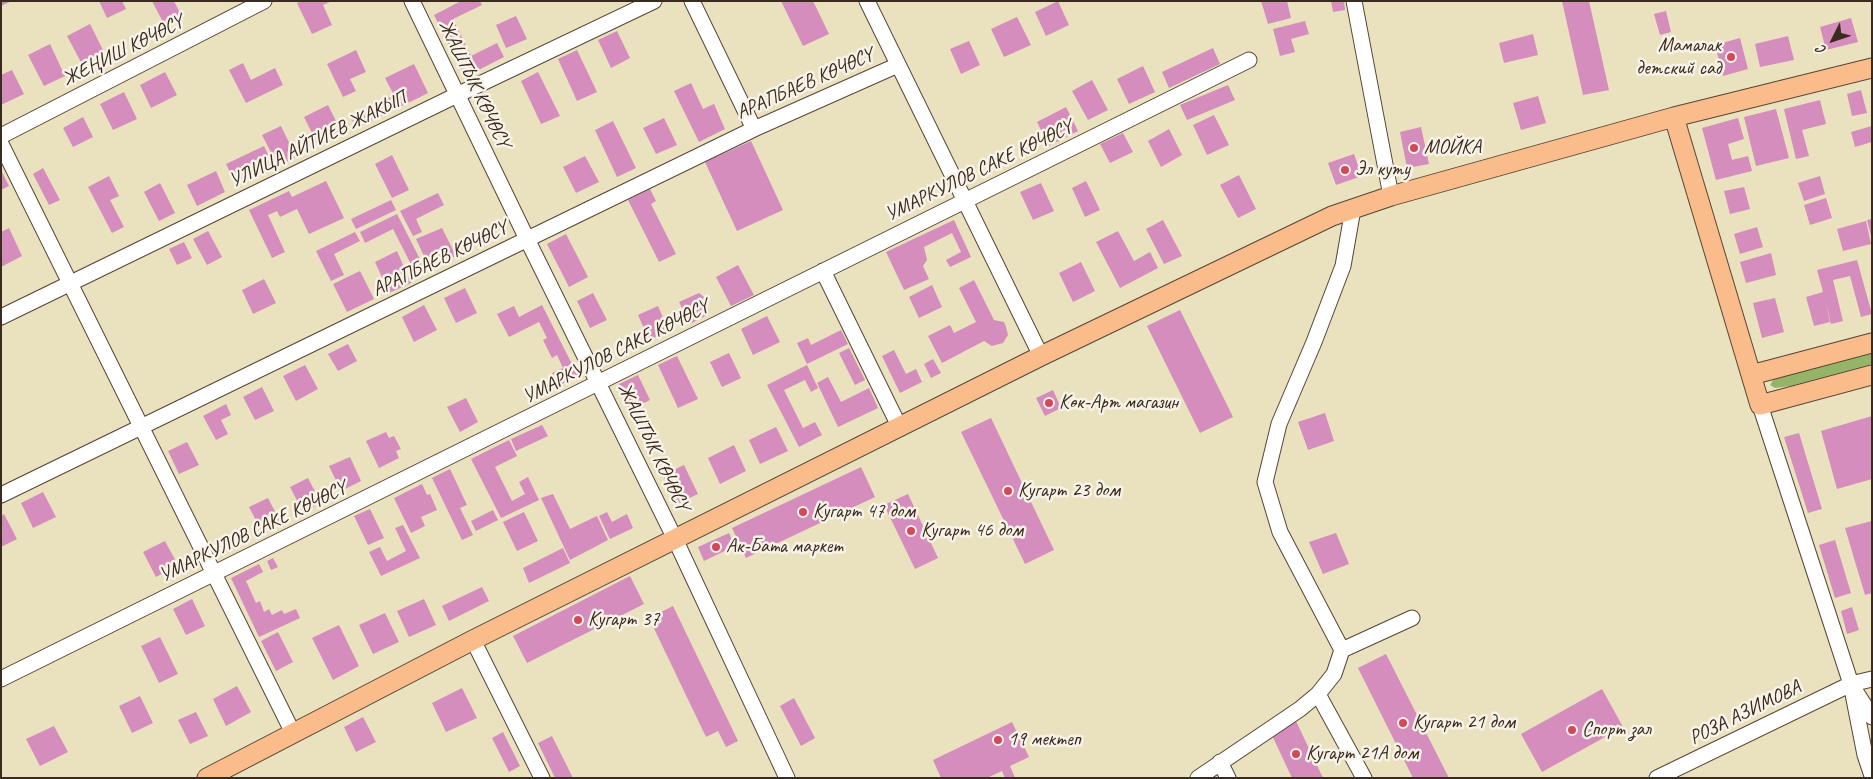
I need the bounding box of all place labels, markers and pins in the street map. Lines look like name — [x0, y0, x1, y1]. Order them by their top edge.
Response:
place label: Мамалак детский сад — [1636, 34, 1721, 81]
marker: Мамалак детский сад — [1725, 51, 1737, 63]
place label: МОЙКА — [1424, 136, 1481, 160]
marker: МОЙКА — [1408, 142, 1420, 154]
place label: Эл куту — [1355, 158, 1410, 182]
marker: Эл куту — [1339, 164, 1351, 176]
place label: Көк-Арт магазин — [1059, 391, 1178, 415]
marker: Көк-Арт магазин — [1043, 397, 1055, 409]
place label: Кугарт 23 дом — [1018, 479, 1120, 503]
marker: Кугарт 23 дом — [1002, 485, 1014, 497]
place label: Кугарт 47 дом — [813, 500, 915, 524]
marker: Кугарт 47 дом — [797, 506, 809, 518]
place label: Кугарт 46 дом — [921, 519, 1023, 543]
marker: Кугарт 46 дом — [905, 525, 917, 537]
place label: Ак-Бата маркет — [726, 535, 842, 559]
marker: Ак-Бата маркет — [710, 541, 722, 553]
place label: Кугарт 37 — [588, 608, 659, 632]
marker: Кугарт 37 — [572, 614, 584, 626]
place label: Кугарт 21 дом — [1413, 711, 1515, 735]
marker: Кугарт 21 дом — [1397, 717, 1409, 729]
place label: Спорт зал — [1582, 718, 1651, 742]
marker: Спорт зал — [1566, 724, 1578, 736]
place label: 19 мектеп — [1008, 728, 1081, 752]
marker: 19 мектеп — [992, 734, 1004, 746]
place label: Кугарт 21А дом — [1306, 742, 1418, 766]
marker: Кугарт 21А дом — [1290, 748, 1302, 760]

